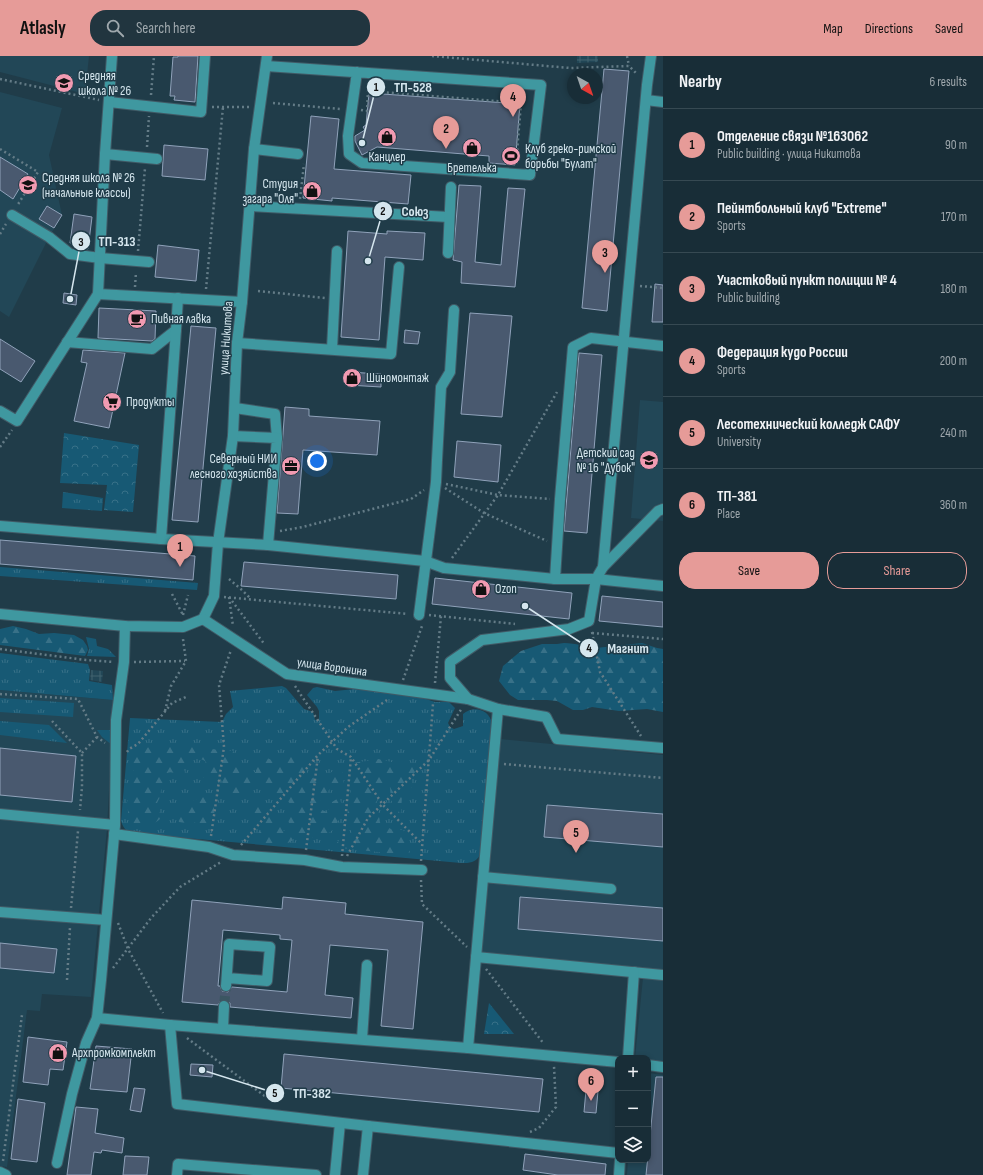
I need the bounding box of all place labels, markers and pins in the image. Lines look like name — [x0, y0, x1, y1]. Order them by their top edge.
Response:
place label: Средняя школа № 26 — [78, 68, 131, 99]
school or university icon: Средняя школа № 26 — [53, 72, 75, 94]
callout: ТП-528 — [366, 74, 440, 100]
pin: 4 — [500, 84, 526, 117]
pin: 2 — [433, 116, 459, 149]
shop icon: Канцлер — [376, 126, 398, 148]
shop icon: Бретелька — [461, 137, 483, 159]
place label: Клуб греко-римской борьбы "Булат" — [525, 141, 616, 172]
sports icon: Клуб греко-римской борьбы "Булат" — [500, 145, 522, 167]
place label: Канцлер — [368, 149, 406, 165]
place label: Бретелька — [447, 160, 497, 176]
place label: Средняя школа № 26 (начальные классы) — [42, 170, 135, 201]
school or university icon: Средняя школа № 26 (начальные классы) — [17, 174, 39, 196]
place label: Студия загара "Оля" — [242, 176, 298, 207]
shop icon: Студия загара "Оля" — [301, 180, 323, 202]
callout: Союз — [373, 198, 436, 224]
callout: ТП-313 — [71, 228, 143, 254]
pin: 3 — [592, 240, 618, 273]
cafe icon: Пивная лавка — [126, 308, 148, 330]
place label: Пивная лавка — [151, 311, 211, 327]
shop icon: Шиномонтаж — [341, 367, 363, 389]
place label: Шиномонтаж — [366, 370, 429, 386]
supermarket icon: Продукты — [101, 391, 123, 413]
place label: Продукты — [126, 394, 174, 410]
place label: Детский сад № 16 "Дубок" — [577, 445, 635, 476]
school or university icon: Детский сад № 16 "Дубок" — [638, 449, 660, 471]
place label: Северный НИИ лесного хозяйства — [190, 451, 277, 482]
office icon: Северный НИИ лесного хозяйства — [280, 455, 302, 477]
pin: 1 — [167, 534, 193, 567]
shop icon: Ozon — [470, 578, 492, 600]
place label: Ozon — [495, 581, 517, 597]
callout: Магнит — [579, 635, 657, 661]
pin: 5 — [563, 820, 589, 853]
shop icon: Архпромкомплект — [47, 1042, 69, 1064]
place label: Архпромкомплект — [71, 1045, 156, 1061]
pin: 6 — [578, 1068, 604, 1101]
callout: ТП-382 — [265, 1080, 339, 1106]

